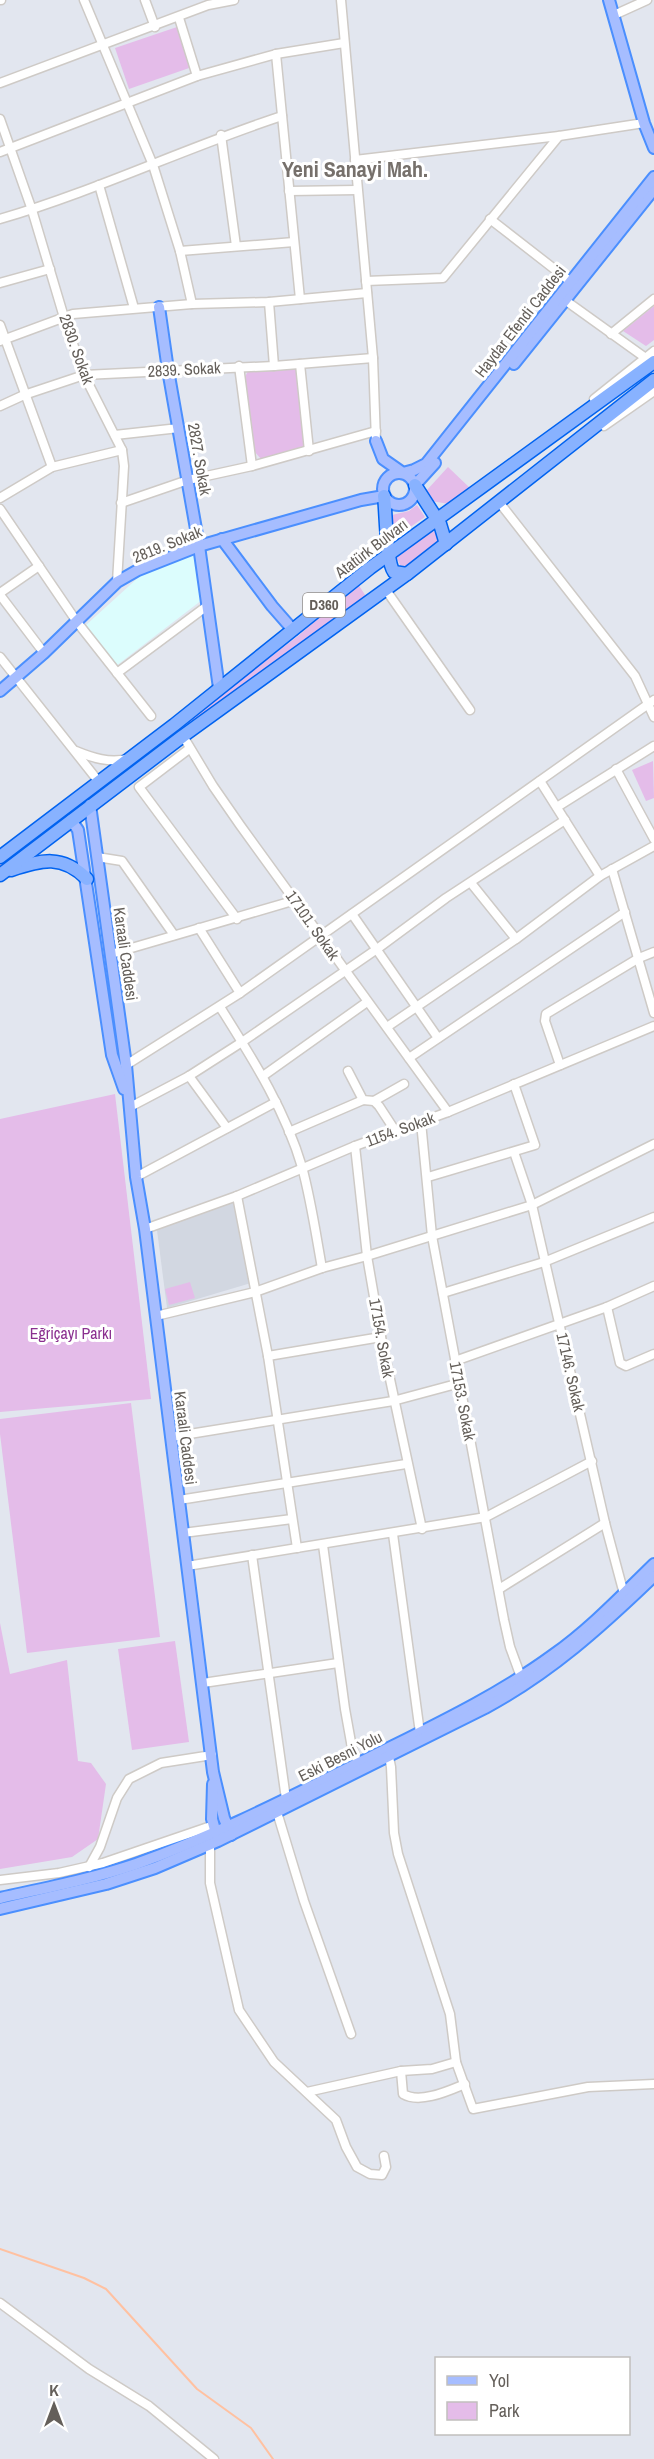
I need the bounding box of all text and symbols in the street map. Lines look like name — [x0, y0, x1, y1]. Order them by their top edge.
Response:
district label: Yeni Sanayi Mah. — [282, 154, 428, 184]
street label: Haydar Efendi Caddesi — [469, 260, 571, 382]
street label: 2830. Sokak — [54, 311, 100, 387]
street label: 2839. Sokak — [147, 356, 221, 382]
street label: 2827. Sokak — [183, 421, 217, 497]
street label: Atatürk Bulvarı — [329, 513, 412, 583]
street label: 2819. Sokak — [129, 520, 205, 568]
road number: D360 — [303, 593, 345, 617]
street label: 17101. Sokak — [281, 886, 345, 965]
street label: Karaali Caddesi — [109, 906, 143, 1002]
street label: 1154. Sokak — [362, 1106, 438, 1152]
street label: 17154. Sokak — [364, 1297, 400, 1380]
park label: Eğriçayı Parkı — [30, 1322, 112, 1344]
street label: 17146. Sokak — [551, 1330, 591, 1414]
street label: 17153. Sokak — [445, 1360, 482, 1443]
street label: Karaali Caddesi — [169, 1390, 203, 1486]
street label: Eski Besni Yolu — [294, 1725, 386, 1787]
legend — [435, 2357, 630, 2435]
text: Yol — [489, 2368, 509, 2393]
north arrow — [24, 2375, 84, 2435]
text: K — [49, 2379, 59, 2401]
text: Park — [489, 2398, 520, 2423]

